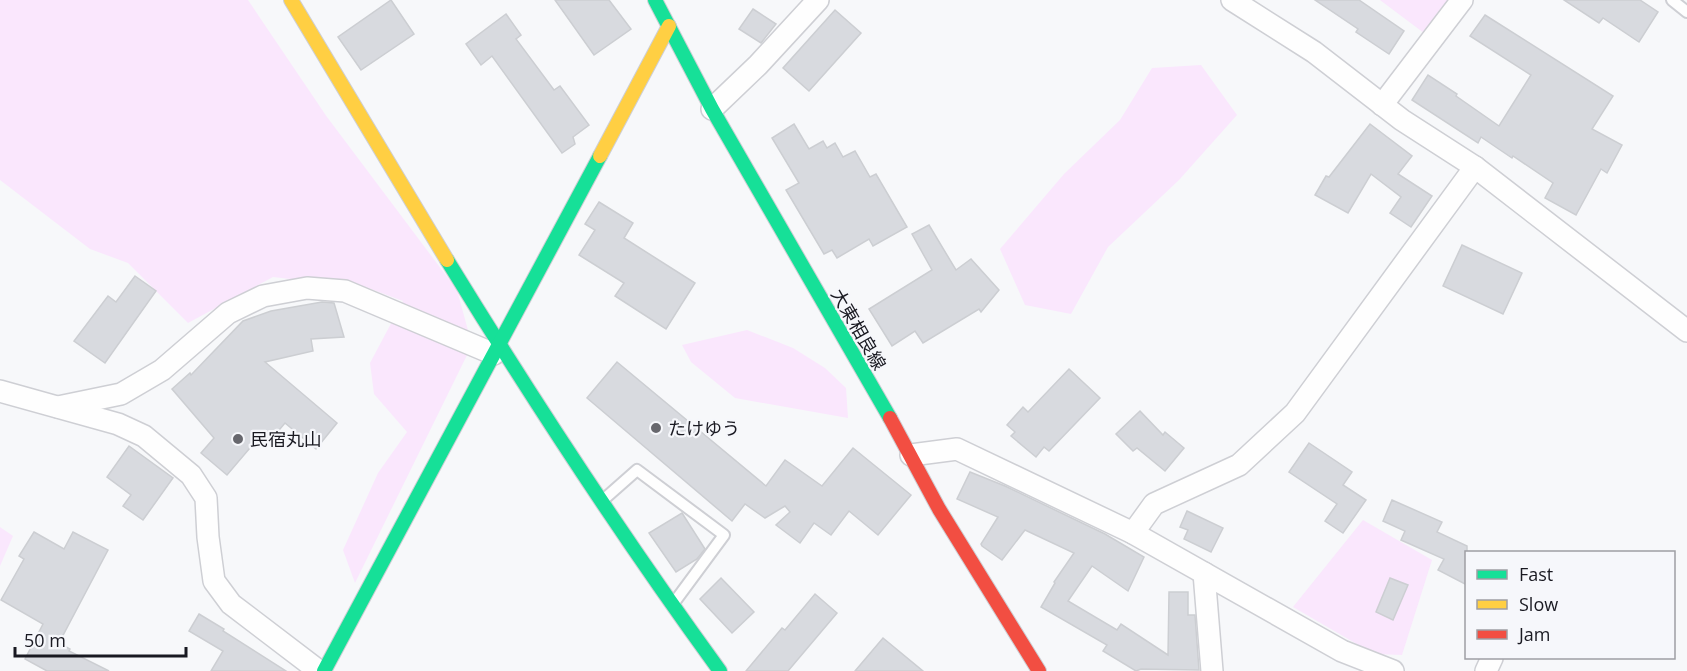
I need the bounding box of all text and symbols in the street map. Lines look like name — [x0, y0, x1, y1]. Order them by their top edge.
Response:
street label: 大東相良線 — [826, 284, 892, 374]
place label: たけゆう — [668, 416, 740, 440]
marker: たけゆう — [649, 421, 663, 435]
place label: 民宿丸山 — [250, 427, 322, 451]
marker: 民宿丸山 — [231, 432, 245, 446]
legend — [1465, 551, 1675, 659]
text: Fast — [1519, 562, 1553, 586]
text: Slow — [1519, 592, 1558, 616]
scale bar — [15, 620, 186, 658]
text: Jam — [1517, 622, 1551, 646]
text: 50 m — [24, 628, 66, 652]

